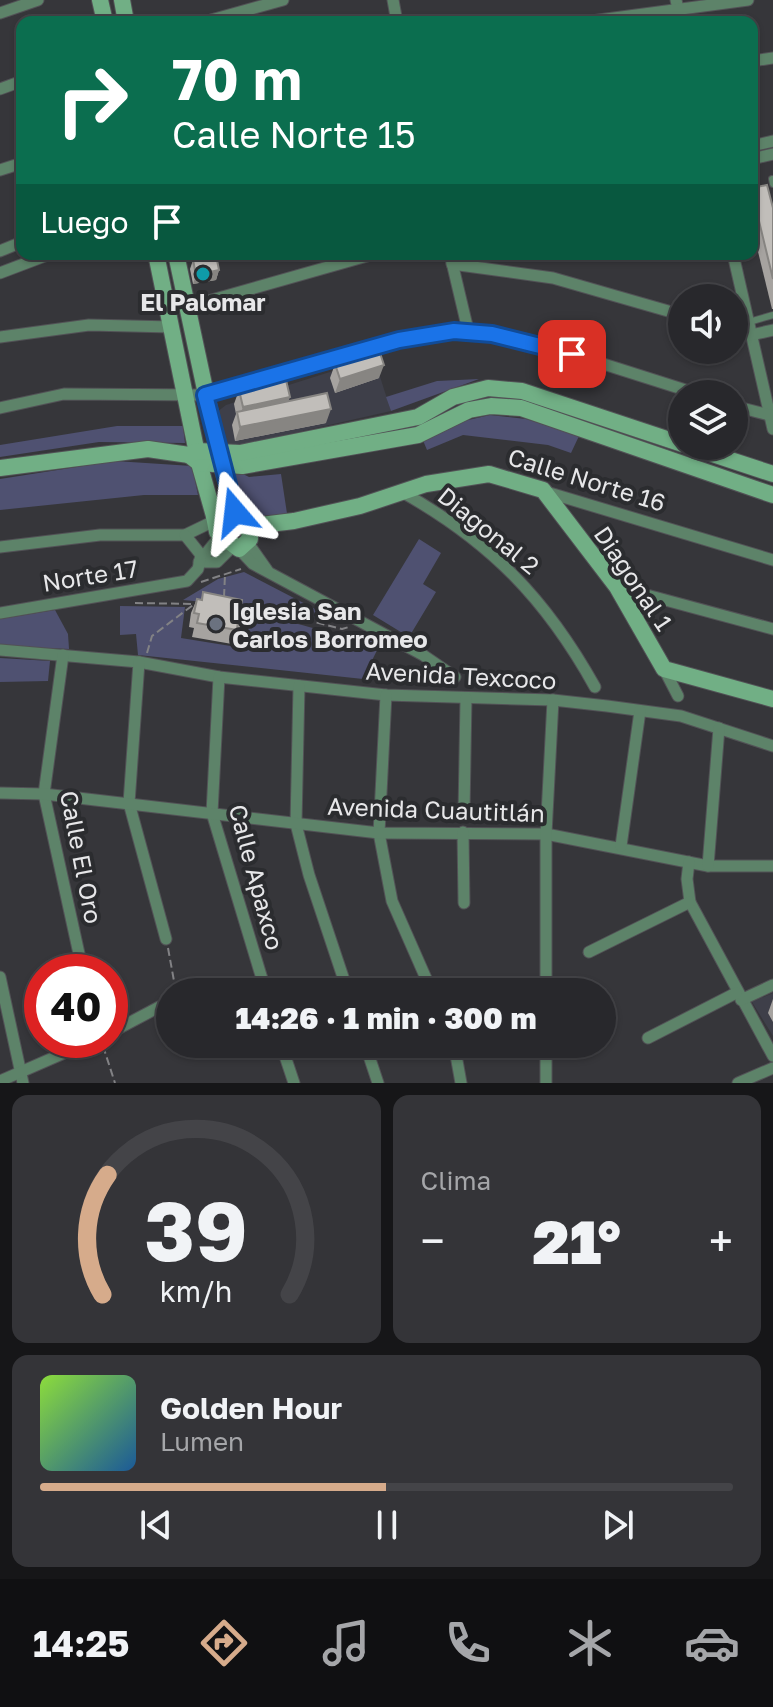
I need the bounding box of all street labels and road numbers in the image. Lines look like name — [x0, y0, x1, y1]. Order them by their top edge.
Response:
street label: Calle Norte 16 — [505, 441, 669, 517]
street label: Diagonal 2 — [433, 480, 545, 580]
street label: Diagonal 1 — [589, 520, 679, 636]
street label: Norte 17 — [40, 553, 140, 597]
street label: Avenida Texcoco — [365, 656, 557, 694]
street label: Calle El Oro — [55, 788, 109, 926]
street label: Avenida Cuautitlán — [327, 791, 545, 827]
street label: Calle Apaxco — [224, 801, 290, 953]

